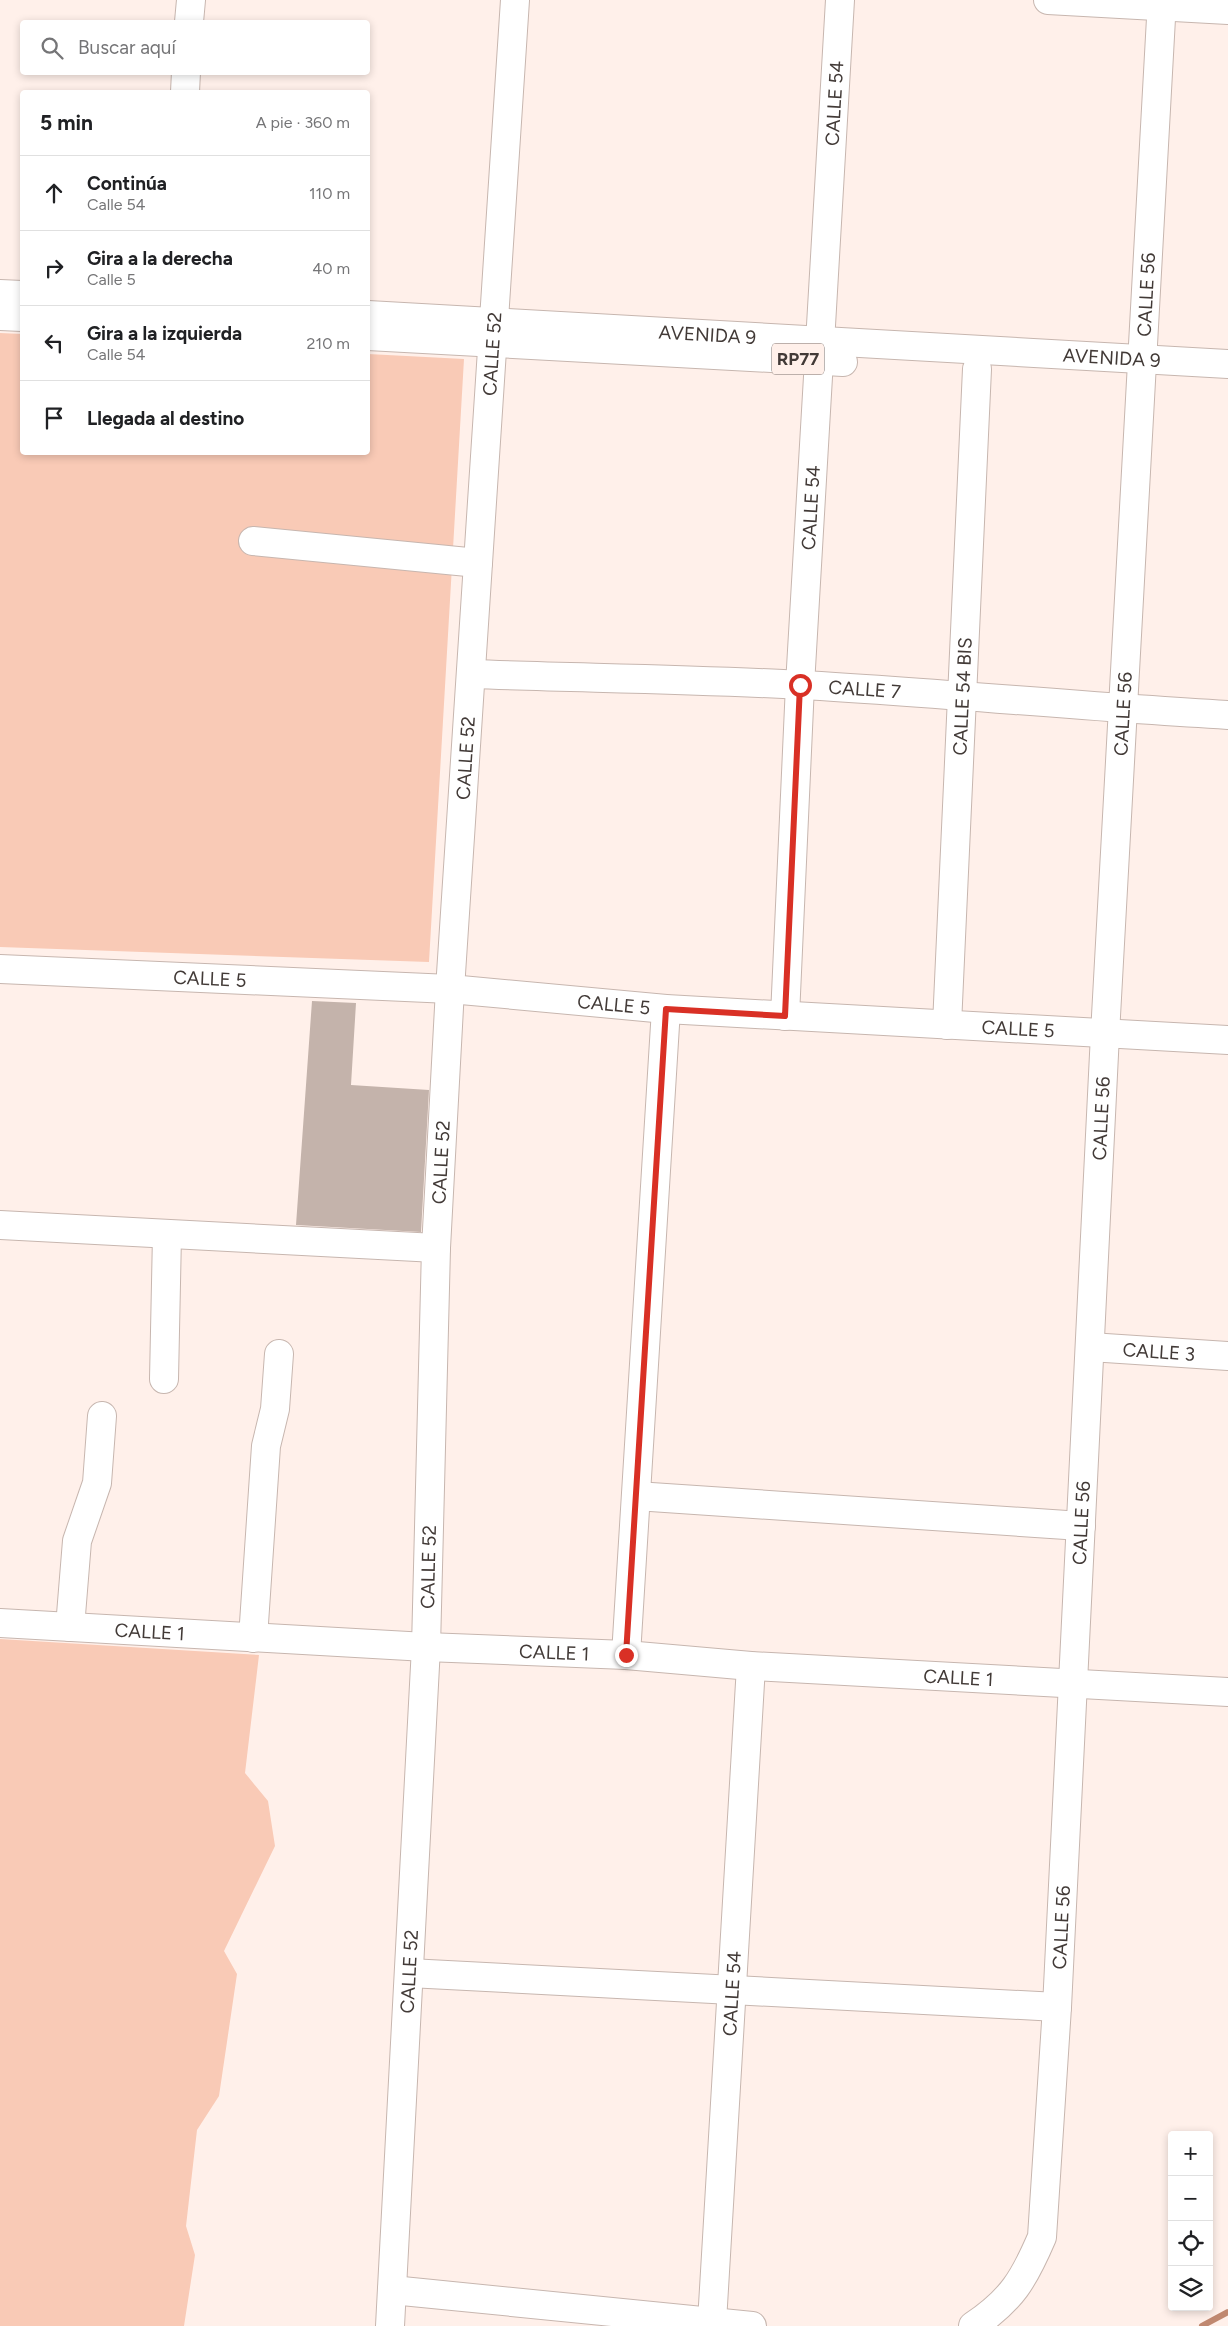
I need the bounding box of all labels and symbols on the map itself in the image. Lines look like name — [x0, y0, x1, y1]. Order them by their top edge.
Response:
street label: CALLE 54 — [821, 60, 848, 146]
street label: CALLE 56 — [1132, 252, 1160, 337]
street label: CALLE 52 — [478, 311, 506, 396]
street label: AVENIDA 9 — [658, 321, 757, 349]
road number: RP77 — [772, 344, 824, 374]
street label: AVENIDA 9 — [1062, 344, 1161, 372]
street label: CALLE 54 — [797, 464, 825, 551]
street label: CALLE 54 BIS — [948, 637, 977, 756]
street label: CALLE 56 — [1109, 671, 1137, 757]
route start — [789, 674, 812, 697]
street label: CALLE 7 — [828, 676, 902, 703]
street label: CALLE 52 — [451, 715, 480, 801]
street label: CALLE 5 — [173, 966, 247, 992]
street label: CALLE 5 — [576, 990, 651, 1020]
street label: CALLE 5 — [981, 1015, 1055, 1042]
street label: CALLE 56 — [1088, 1076, 1115, 1161]
street label: CALLE 52 — [427, 1120, 455, 1205]
street label: CALLE 3 — [1122, 1338, 1196, 1366]
street label: CALLE 56 — [1068, 1480, 1095, 1565]
street label: CALLE 52 — [416, 1525, 441, 1609]
street label: CALLE 1 — [114, 1618, 185, 1645]
street label: CALLE 1 — [519, 1640, 590, 1666]
route end — [615, 1644, 638, 1667]
street label: CALLE 1 — [923, 1664, 994, 1691]
street label: CALLE 56 — [1048, 1885, 1075, 1970]
street label: CALLE 52 — [396, 1929, 423, 2014]
street label: CALLE 54 — [718, 1950, 746, 2037]

